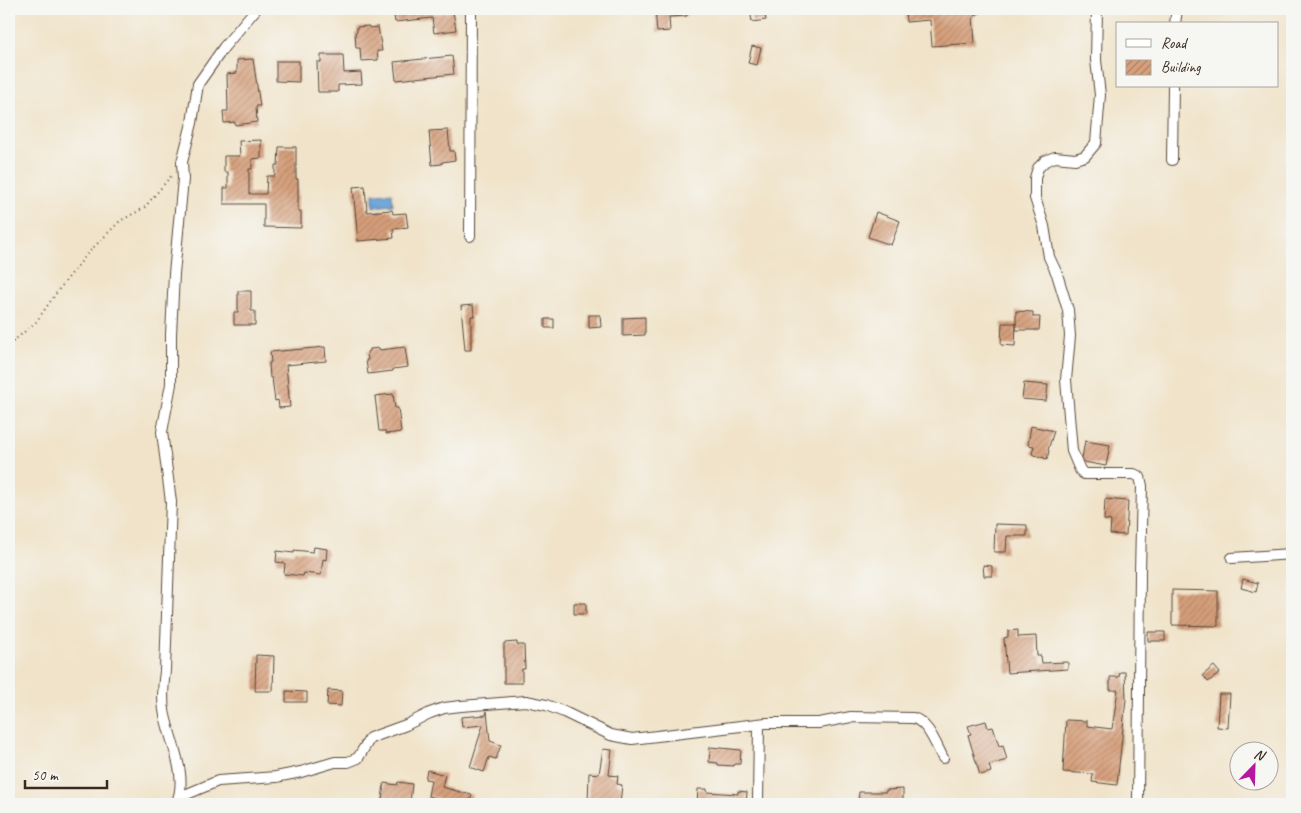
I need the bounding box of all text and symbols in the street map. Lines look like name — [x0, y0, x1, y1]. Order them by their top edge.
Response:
legend — [1116, 22, 1278, 88]
text: Road — [1161, 34, 1188, 53]
text: Building — [1161, 58, 1201, 77]
north arrow — [1228, 740, 1278, 790]
text: N — [1252, 745, 1268, 765]
scale bar — [25, 758, 108, 790]
text: 50 m — [32, 766, 59, 785]

